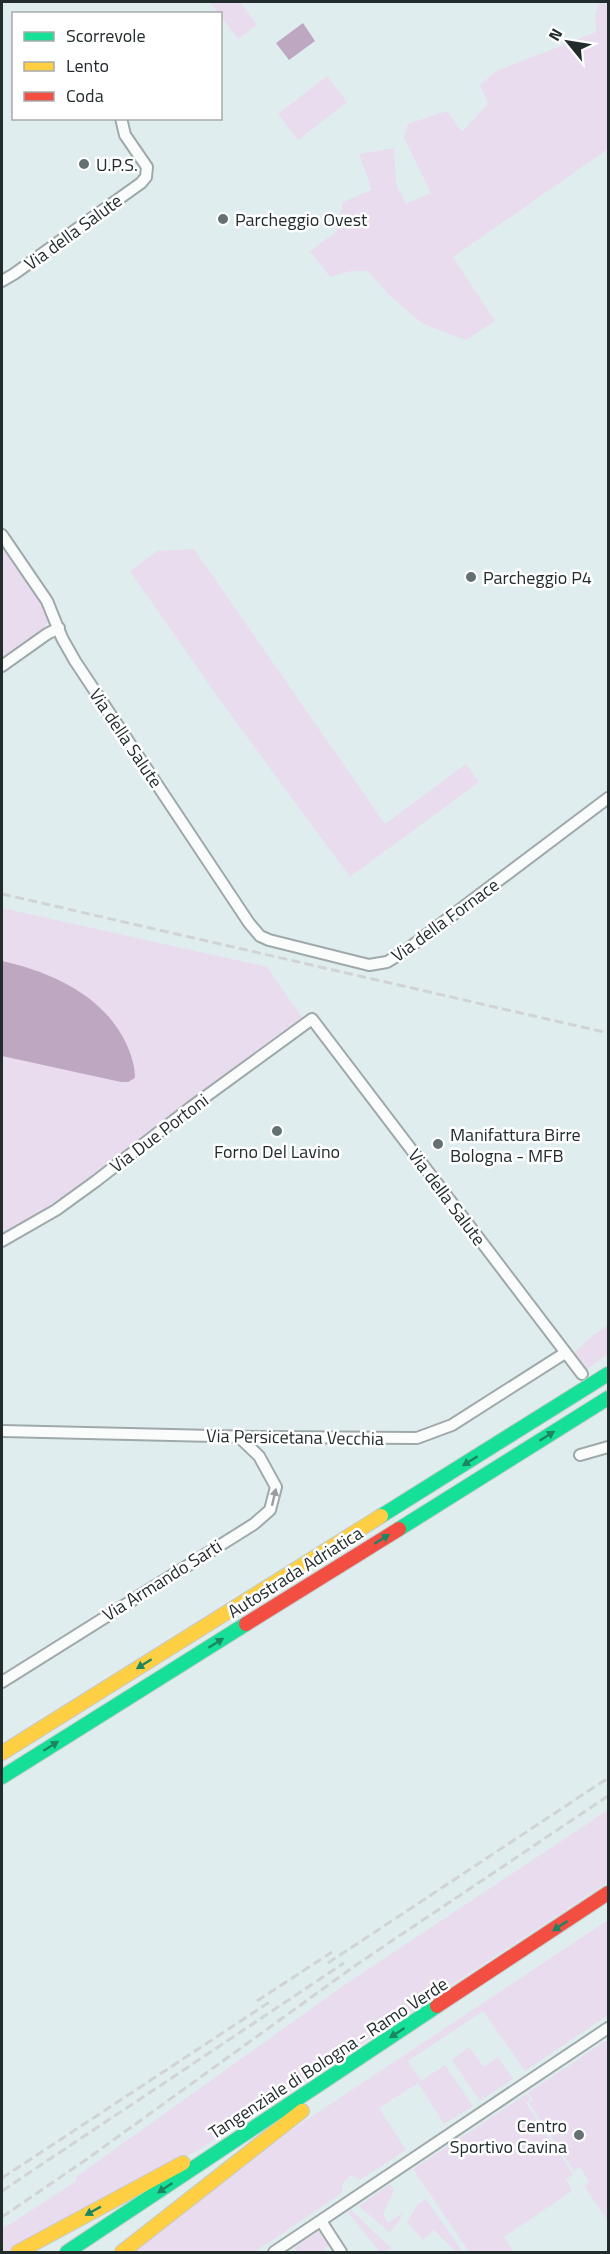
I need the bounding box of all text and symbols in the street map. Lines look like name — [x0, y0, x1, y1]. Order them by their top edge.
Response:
legend — [12, 12, 222, 120]
north arrow — [538, 12, 598, 72]
text: Scorrevole — [66, 22, 145, 49]
text: N — [542, 24, 568, 45]
text: Lento — [66, 52, 109, 79]
text: Coda — [66, 82, 104, 109]
place label: U.P.S. — [96, 151, 138, 178]
marker: U.P.S. — [77, 157, 91, 171]
street label: Via della Salute — [18, 187, 128, 277]
place label: Parcheggio Ovest — [235, 206, 368, 233]
marker: Parcheggio Ovest — [216, 212, 230, 226]
place label: Parcheggio P4 — [483, 564, 592, 591]
marker: Parcheggio P4 — [464, 570, 478, 584]
street label: Via della Salute — [83, 683, 169, 793]
street label: Via della Fornace — [385, 872, 505, 968]
street label: Via Due Portoni — [104, 1087, 214, 1179]
place label: Manifattura Birre Bologna - MFB — [450, 1121, 581, 1169]
marker: Forno Del Lavino — [270, 1124, 284, 1138]
marker: Manifattura Birre Bologna - MFB — [431, 1137, 445, 1151]
place label: Forno Del Lavino — [214, 1138, 340, 1165]
street label: Via della Salute — [402, 1143, 492, 1251]
street label: Via Persicetana Vecchia — [206, 1422, 384, 1452]
one-way arrow — [539, 1430, 555, 1441]
one-way arrow — [462, 1455, 478, 1466]
one-way arrow — [269, 1488, 279, 1506]
street label: Autostrada Adriatica — [222, 1519, 368, 1625]
street label: Via Armando Sarti — [97, 1532, 227, 1628]
one-way arrow — [374, 1534, 390, 1545]
one-way arrow — [208, 1637, 225, 1648]
one-way arrow — [136, 1659, 152, 1670]
one-way arrow — [43, 1740, 59, 1751]
one-way arrow — [552, 1920, 568, 1931]
street label: Tangenziale di Bologna - Ramo Verde — [203, 1970, 453, 2146]
one-way arrow — [389, 2028, 405, 2039]
place label: Centro Sportivo Cavina — [450, 2112, 567, 2160]
marker: Centro Sportivo Cavina — [572, 2128, 586, 2142]
one-way arrow — [156, 2182, 173, 2193]
one-way arrow — [85, 2206, 102, 2216]

